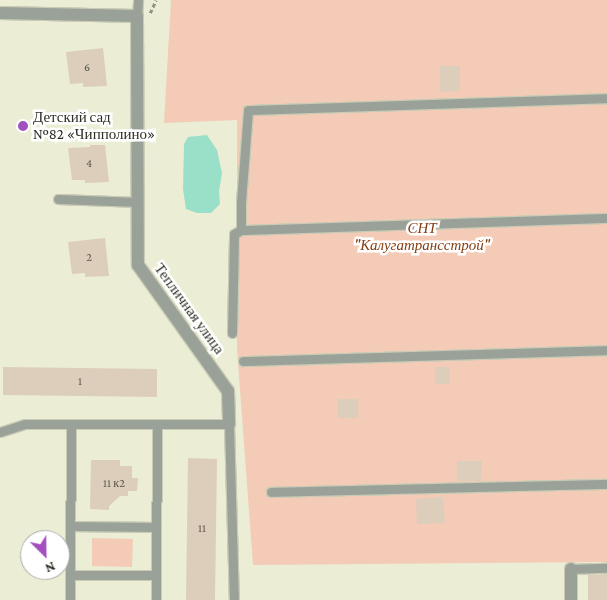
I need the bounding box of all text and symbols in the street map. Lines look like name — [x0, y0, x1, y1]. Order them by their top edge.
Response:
house number: 6 — [84, 61, 90, 75]
place label: Детский сад №82 «Чипполино» — [33, 108, 155, 143]
marker: Детский сад №82 «Чипполино» — [17, 120, 29, 132]
house number: 4 — [86, 157, 92, 171]
park label: СНТ "Калугатрансстрой" — [354, 219, 490, 254]
house number: 2 — [86, 251, 92, 265]
street label: Тепличная улица — [150, 260, 228, 358]
house number: 1 — [78, 375, 82, 389]
house number: 11 к2 — [103, 477, 125, 491]
house number: 11 — [198, 522, 206, 536]
north arrow — [20, 530, 70, 580]
text: N — [43, 559, 58, 577]

